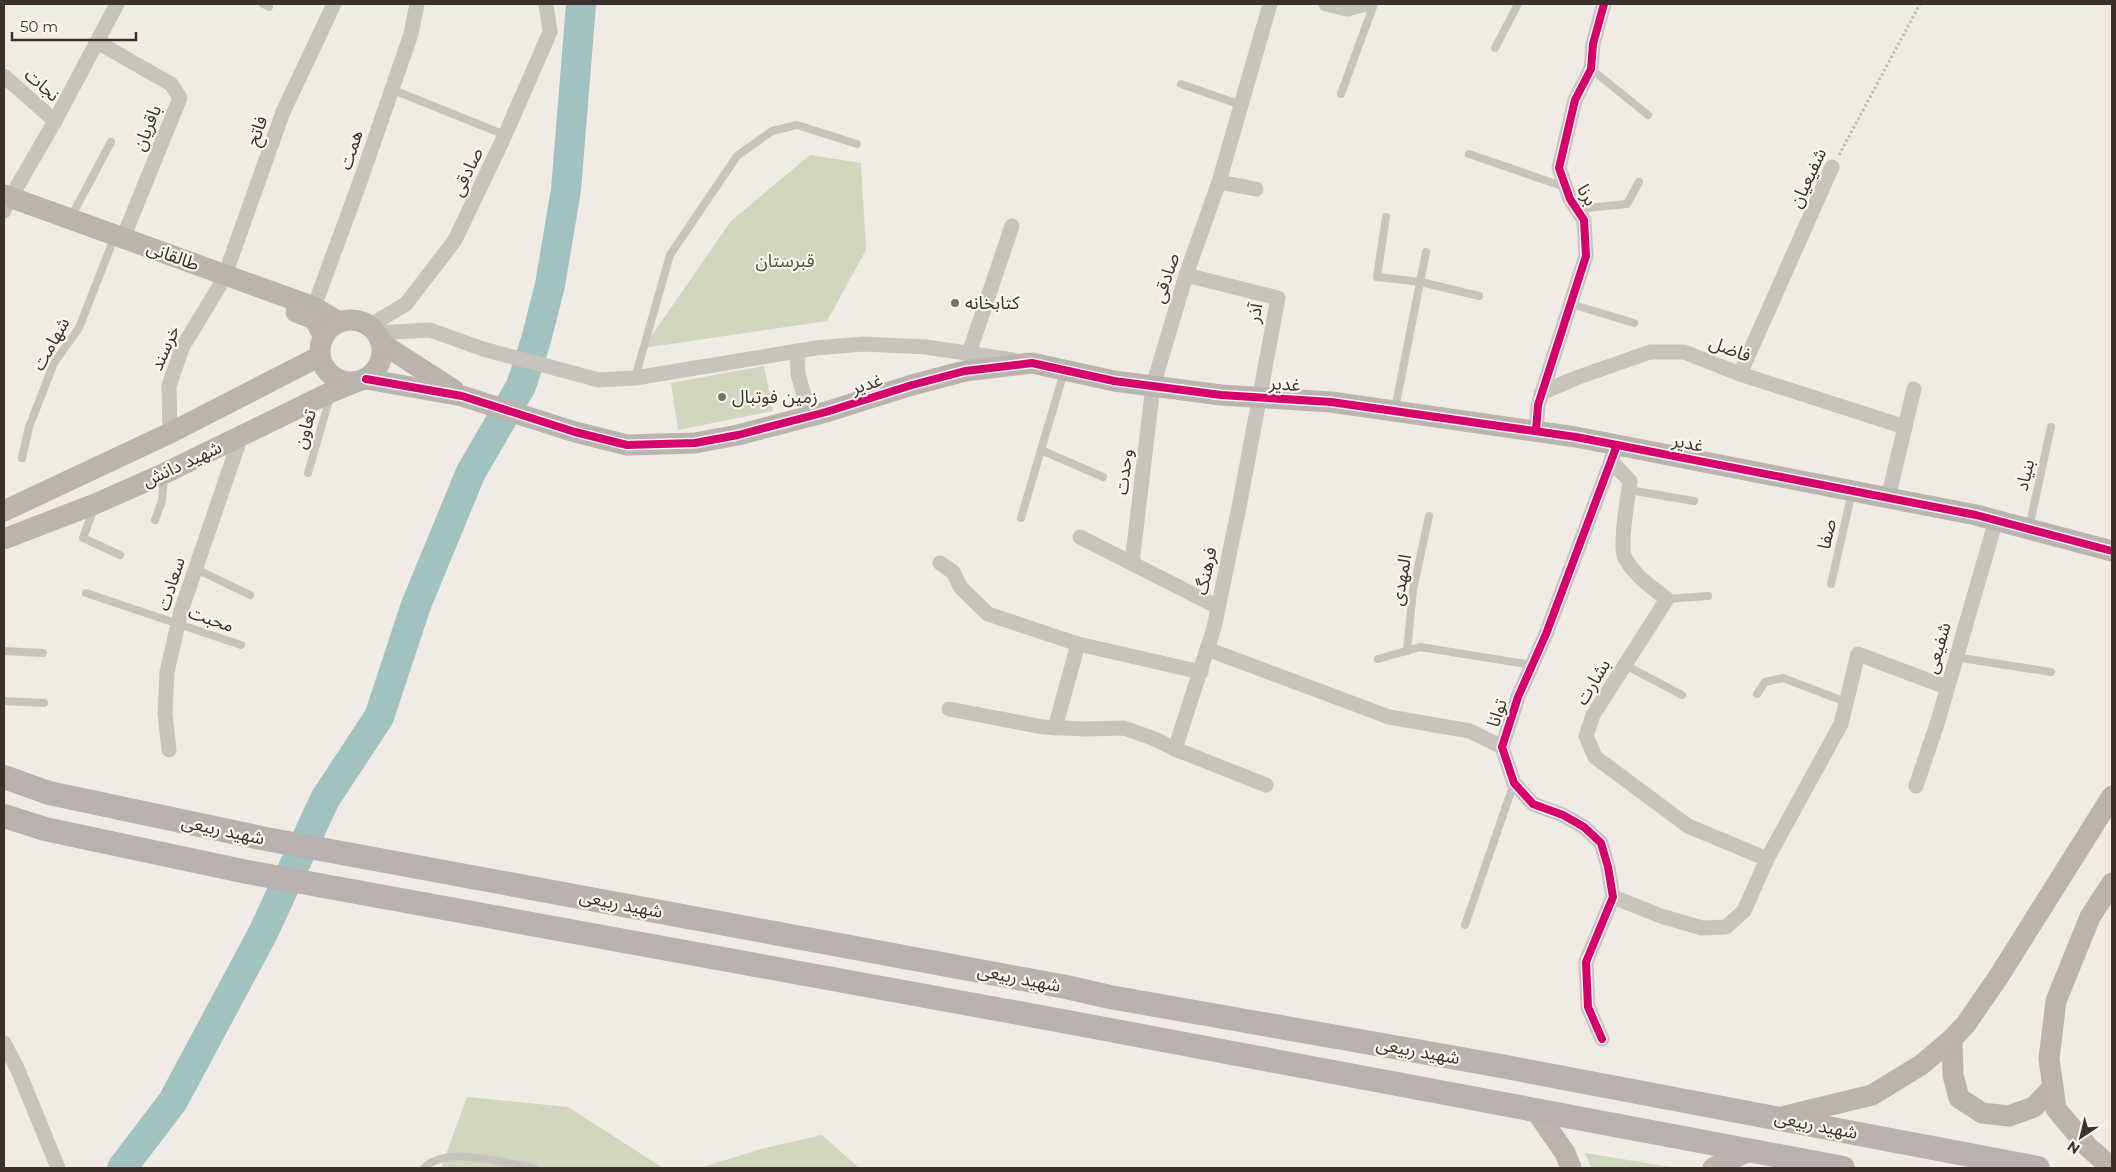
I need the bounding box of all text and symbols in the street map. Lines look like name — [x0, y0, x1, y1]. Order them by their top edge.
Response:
scale bar — [12, 10, 136, 42]
text: 50 m — [20, 17, 58, 36]
street label: نجات — [20, 64, 64, 106]
street label: باقریان — [128, 102, 166, 154]
street label: فاتح — [241, 113, 274, 150]
street label: همت — [334, 127, 368, 173]
street label: صادقی — [446, 144, 488, 200]
street label: شفیعیان — [1785, 145, 1831, 211]
street label: برنا — [1572, 180, 1602, 210]
street label: طالقانی — [144, 236, 202, 276]
park label: قبرستان — [755, 250, 815, 272]
street label: صادقی — [1148, 250, 1184, 306]
place label: کتابخانه — [965, 292, 1020, 314]
marker: کتابخانه — [949, 297, 961, 309]
street label: آذر — [1242, 301, 1268, 325]
street label: شهامت — [27, 313, 75, 375]
street label: خرسند — [145, 322, 185, 374]
street label: فاضل — [1706, 331, 1754, 367]
street label: غدیر — [848, 369, 885, 400]
street label: غدیر — [1268, 372, 1301, 396]
place label: زمین فوتبال — [732, 386, 818, 408]
marker: زمین فوتبال — [716, 391, 728, 403]
street label: تعاون — [289, 407, 321, 451]
street label: غدیر — [1670, 429, 1705, 457]
street label: شهید دانش — [139, 436, 225, 492]
street label: وحدت — [1110, 448, 1138, 496]
street label: بنیاد — [2011, 457, 2039, 493]
street label: صفا — [1813, 517, 1841, 551]
street label: فرهنگ — [1190, 545, 1222, 597]
street label: المهدی — [1386, 553, 1416, 607]
street label: سعادت — [152, 554, 190, 614]
street label: محبت — [185, 601, 237, 637]
street label: شفیعی — [1920, 620, 1956, 676]
street label: بشارت — [1571, 655, 1615, 709]
street label: توانا — [1482, 696, 1512, 730]
street label: شهید ربیعی — [179, 810, 267, 850]
street label: شهید ربیعی — [577, 885, 665, 923]
street label: شهید ربیعی — [975, 959, 1063, 997]
street label: شهید ربیعی — [1374, 1033, 1462, 1069]
street label: شهید ربیعی — [1772, 1106, 1860, 1144]
north arrow — [2056, 1112, 2106, 1162]
text: N — [2064, 1137, 2083, 1158]

